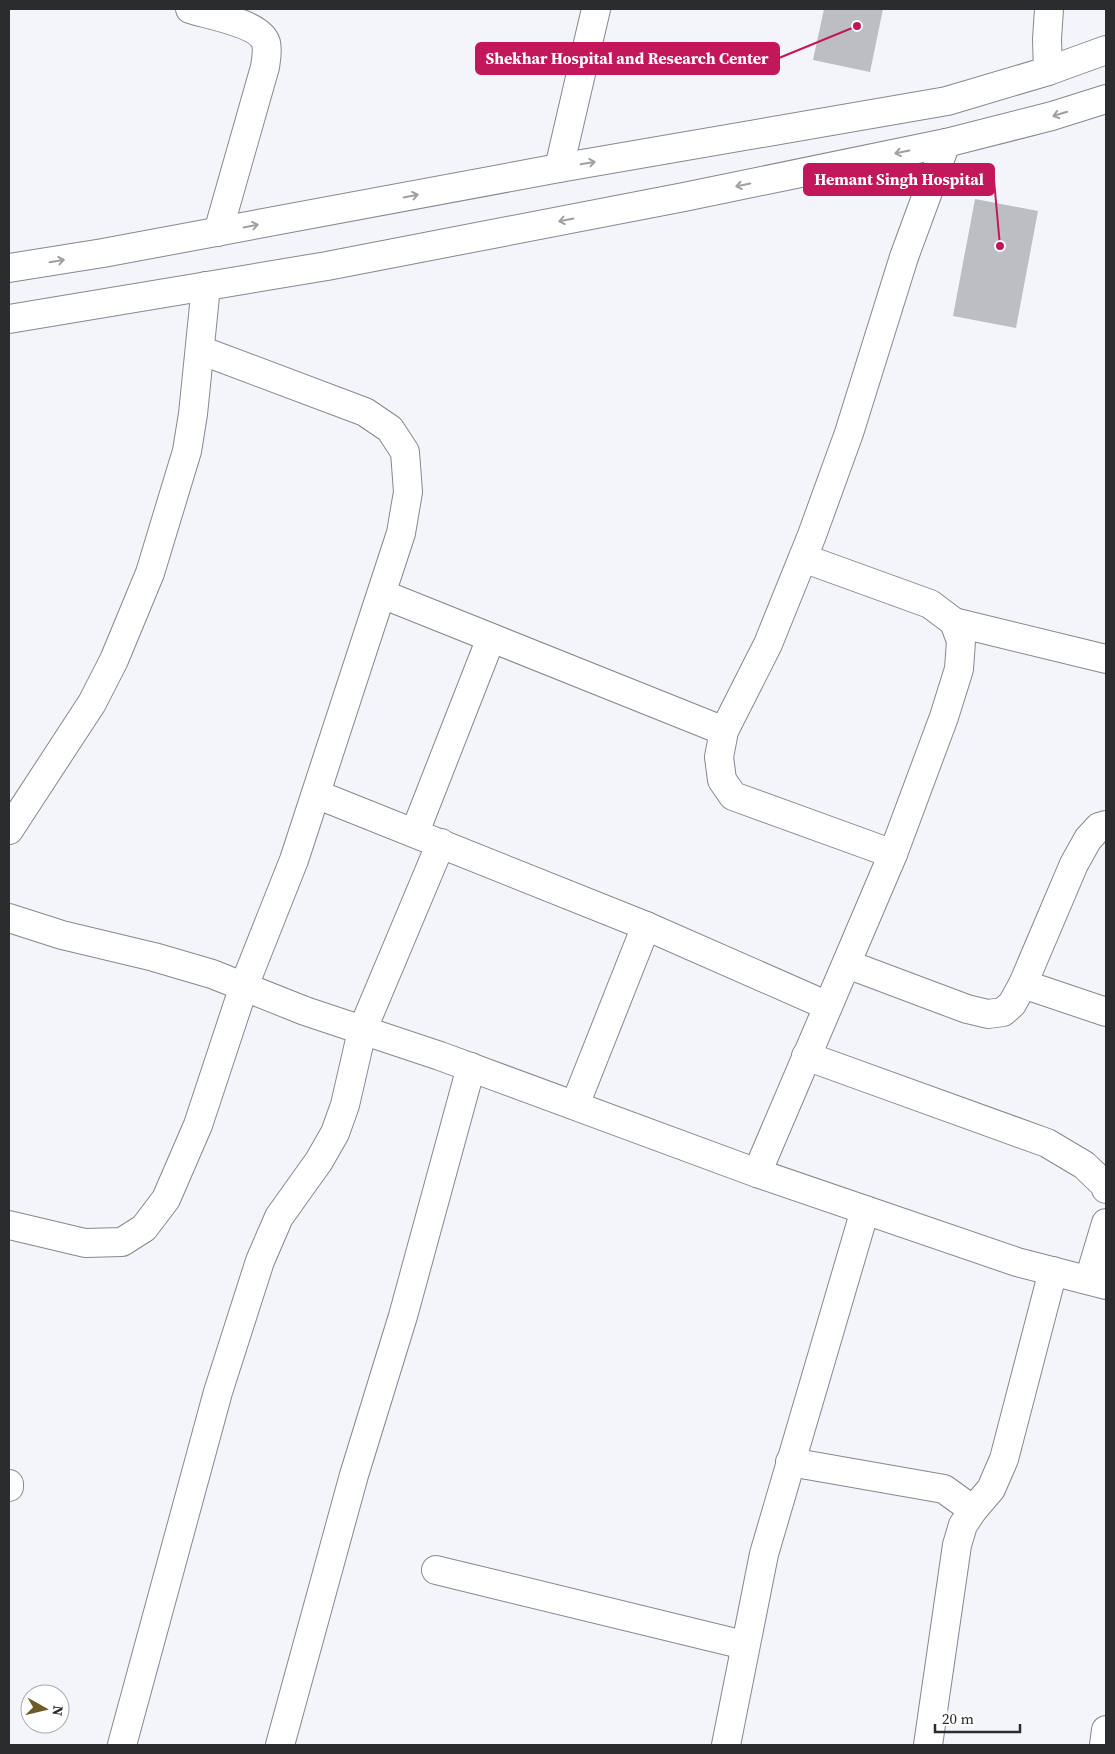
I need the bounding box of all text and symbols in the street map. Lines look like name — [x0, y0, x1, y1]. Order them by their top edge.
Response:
callout: Shekhar Hospital and Research Center — [476, 43, 779, 74]
text: Shekhar Hospital and Research Center — [486, 47, 769, 69]
one-way arrow — [1052, 109, 1068, 119]
one-way arrow — [894, 148, 910, 157]
one-way arrow — [580, 158, 596, 168]
callout: Hemant Singh Hospital — [804, 164, 994, 195]
text: Hemant Singh Hospital — [814, 168, 984, 190]
one-way arrow — [735, 181, 751, 190]
one-way arrow — [403, 190, 419, 200]
one-way arrow — [558, 215, 574, 225]
one-way arrow — [243, 220, 259, 230]
one-way arrow — [48, 255, 64, 265]
north arrow — [20, 1684, 70, 1734]
scale bar — [935, 1702, 1020, 1734]
text: N — [47, 1704, 68, 1717]
text: 20 m — [942, 1708, 974, 1729]

